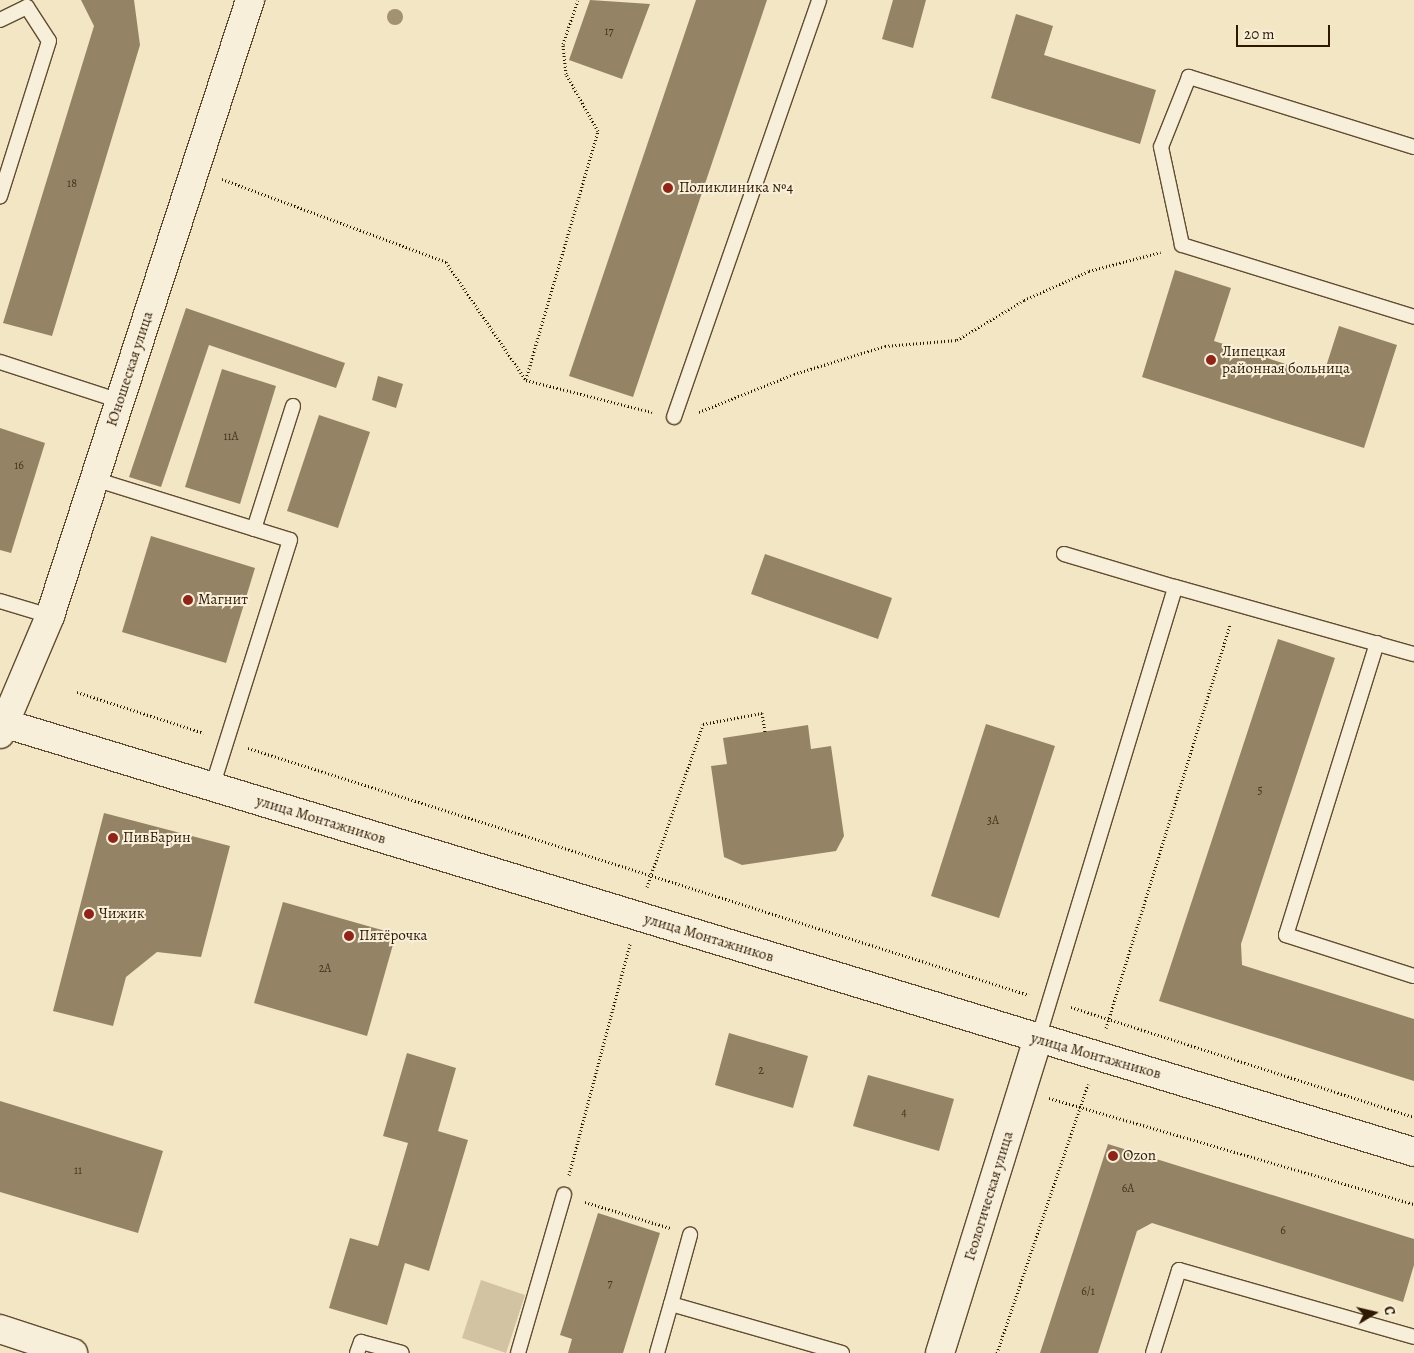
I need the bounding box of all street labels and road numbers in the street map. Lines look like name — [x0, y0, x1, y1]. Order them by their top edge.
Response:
street label: Юношеская улица — [103, 309, 157, 429]
street label: улица Монтажников — [254, 792, 388, 848]
street label: улица Монтажников — [642, 910, 776, 966]
street label: улица Монтажников — [1029, 1029, 1163, 1083]
street label: Геологическая улица — [961, 1129, 1017, 1263]

